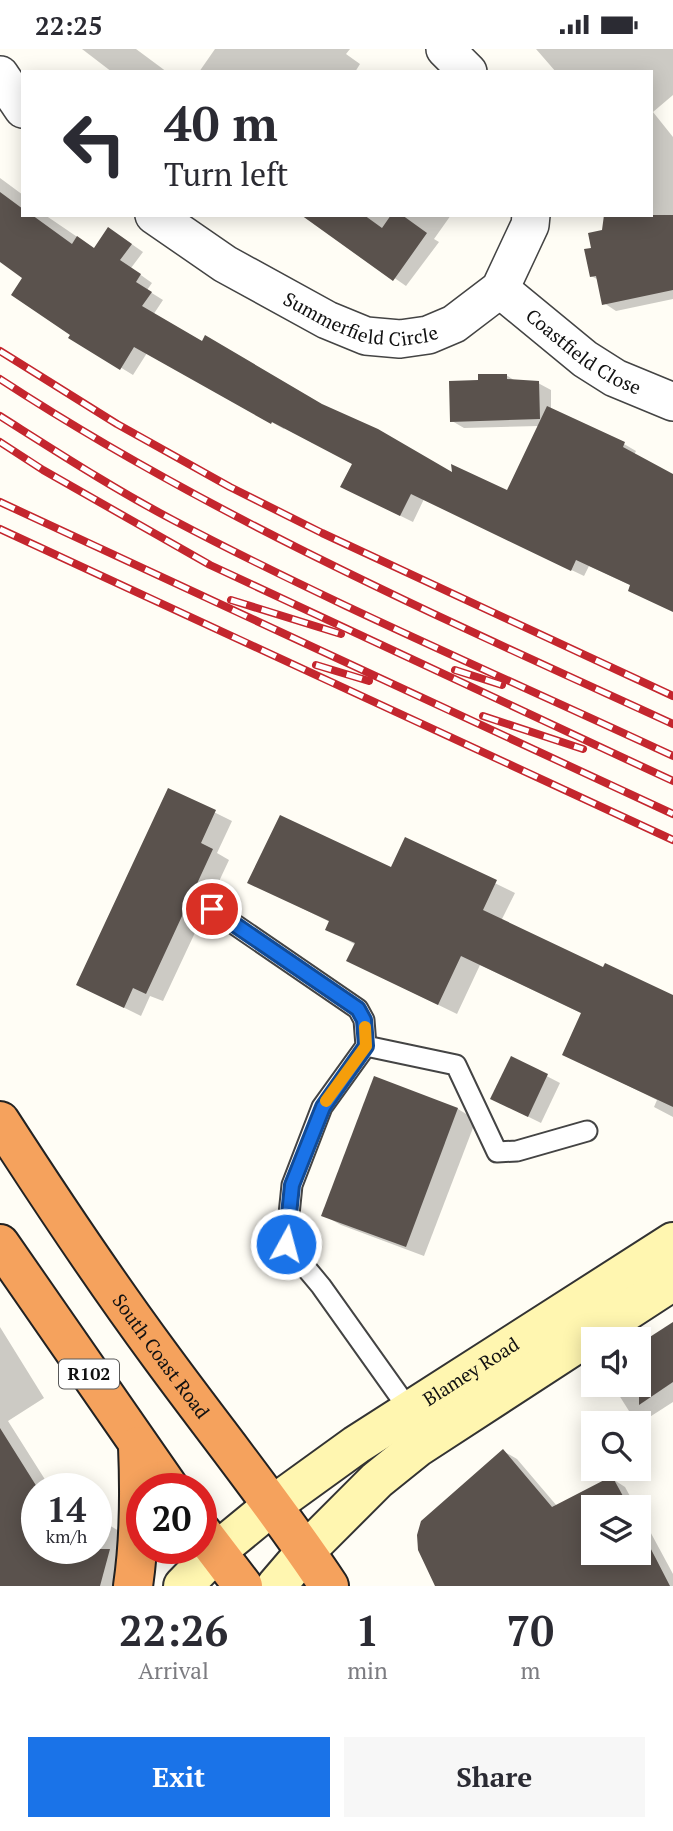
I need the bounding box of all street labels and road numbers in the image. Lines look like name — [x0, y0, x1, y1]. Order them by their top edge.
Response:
street label: Summerfield Circle — [279, 286, 442, 351]
street label: Coastfield Close — [521, 303, 645, 399]
street label: South Coast Road — [107, 1288, 216, 1423]
street label: Blamey Road — [418, 1331, 524, 1411]
road number: R102 — [59, 1359, 119, 1389]

